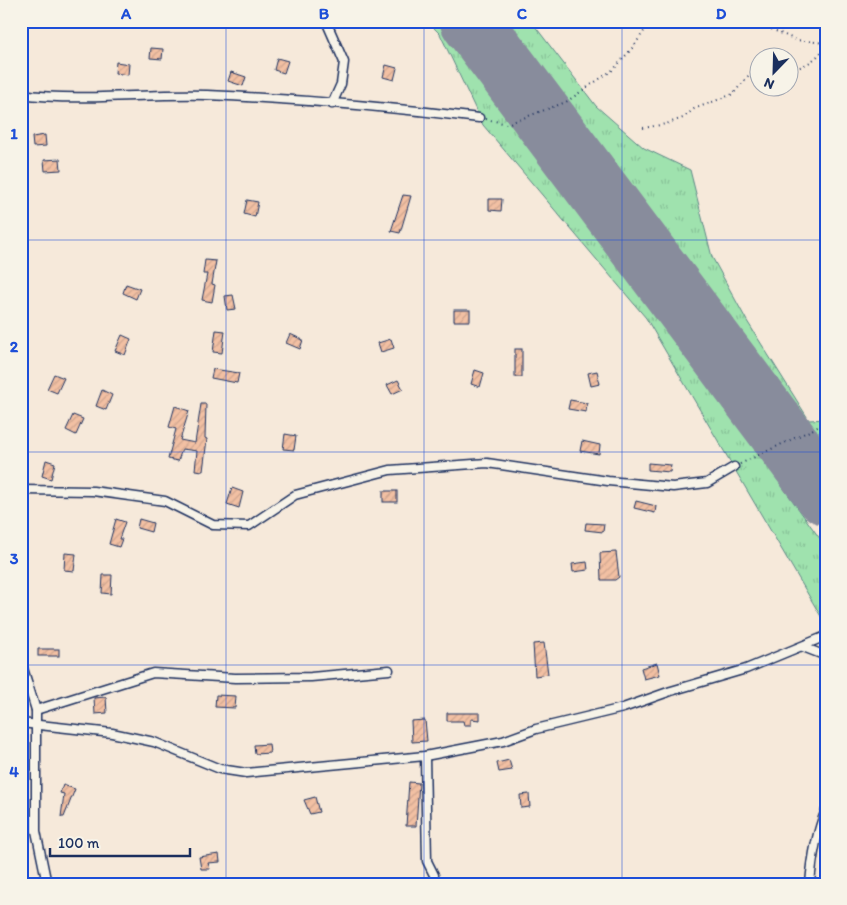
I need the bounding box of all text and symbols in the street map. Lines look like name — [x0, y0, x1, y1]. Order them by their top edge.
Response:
text: A — [120, 4, 132, 23]
text: B — [319, 4, 330, 23]
text: C — [517, 4, 528, 23]
text: D — [716, 4, 727, 23]
north arrow — [750, 48, 800, 98]
text: N — [761, 74, 777, 93]
text: 1 — [10, 124, 18, 143]
text: 2 — [10, 337, 19, 356]
text: 3 — [10, 549, 19, 568]
text: 4 — [9, 762, 19, 781]
scale bar — [50, 825, 190, 857]
text: 100 m — [58, 834, 100, 852]

